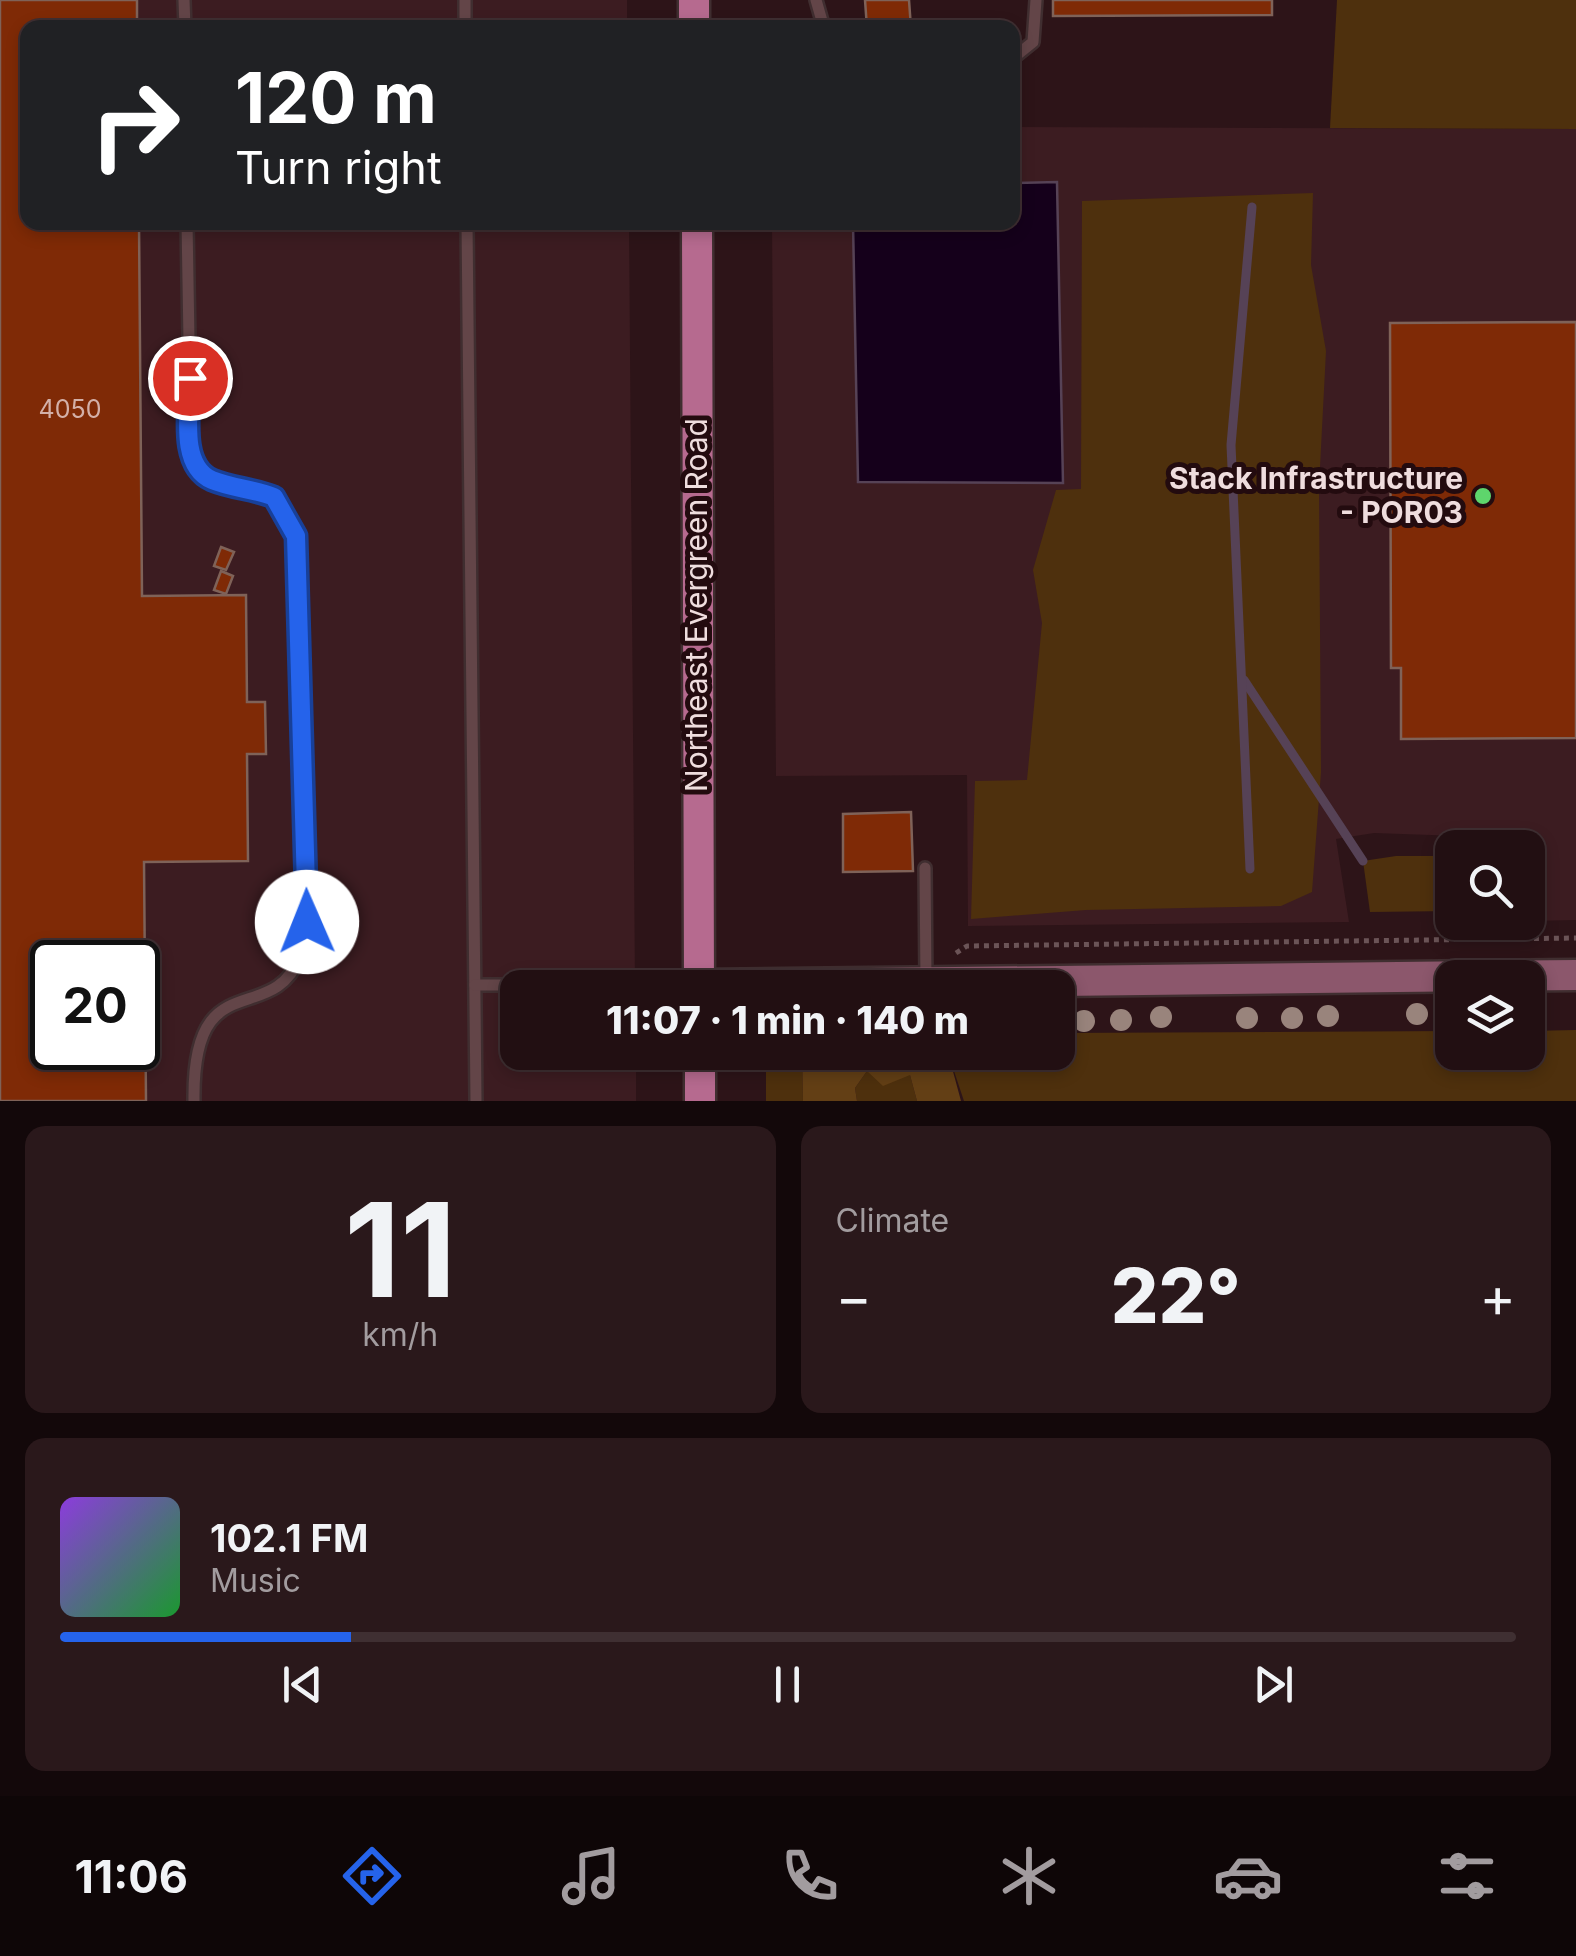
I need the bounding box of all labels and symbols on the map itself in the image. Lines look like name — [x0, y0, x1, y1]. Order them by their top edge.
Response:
pin — [148, 336, 233, 421]
house number: 4050 — [39, 394, 101, 424]
street label: Northeast Evergreen Road — [678, 418, 714, 792]
place label: Stack Infrastructure - POR03 — [1169, 460, 1463, 530]
marker: Stack Infrastructure - POR03 — [1472, 485, 1494, 507]
position arrow — [255, 870, 359, 974]
speed limit sign: 20 — [30, 940, 160, 1070]

